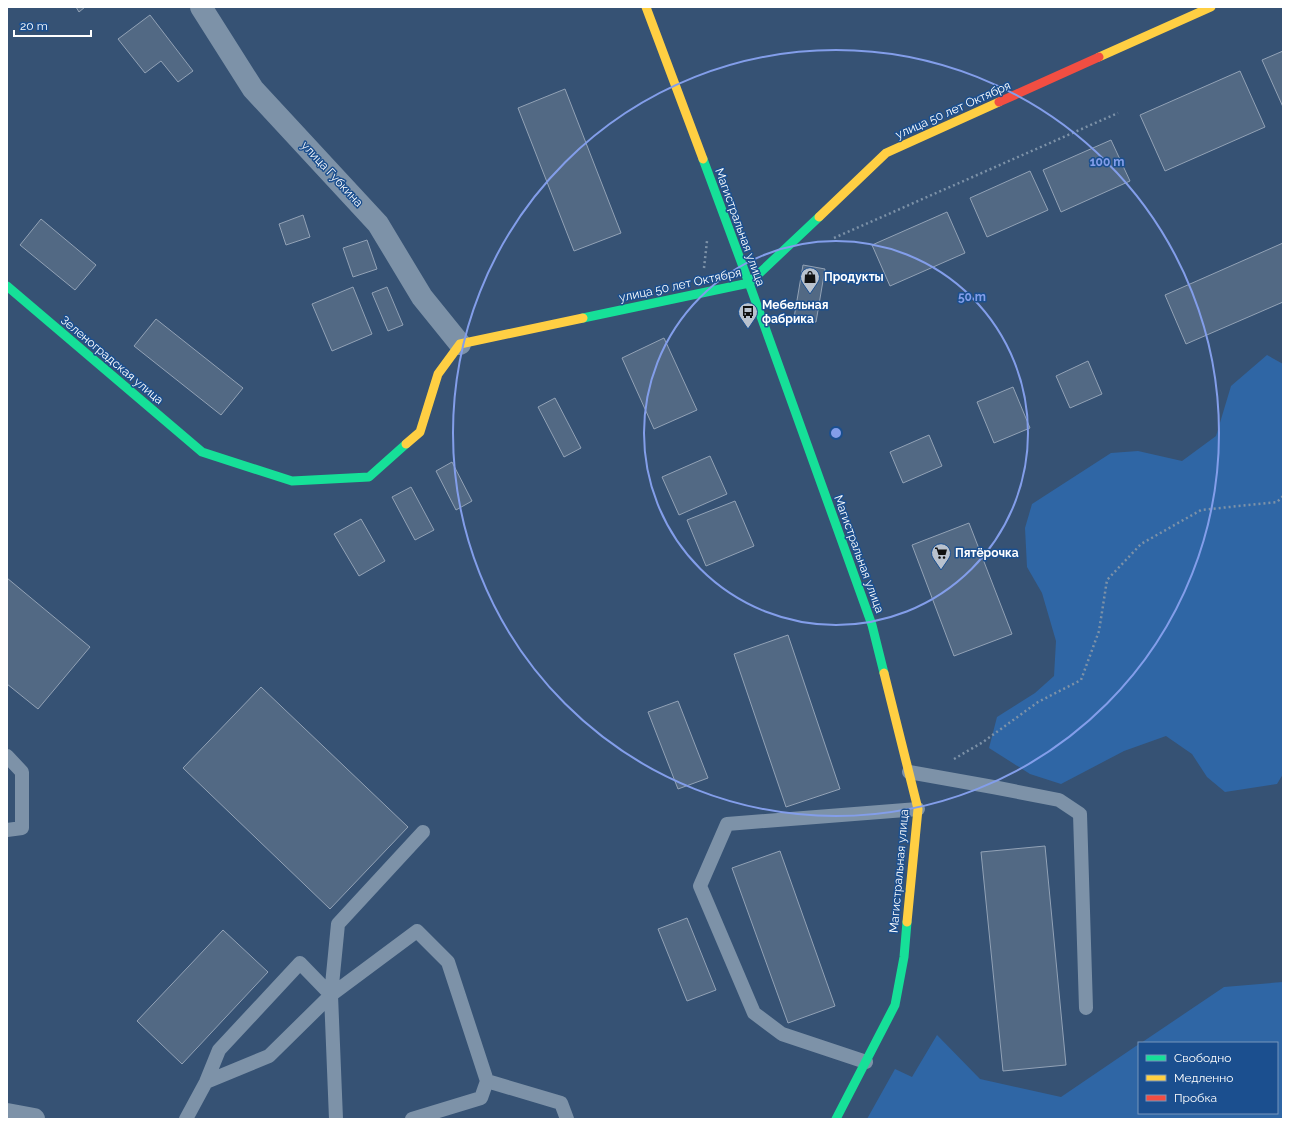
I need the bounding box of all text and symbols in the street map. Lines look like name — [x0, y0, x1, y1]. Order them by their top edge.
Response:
scale bar — [14, 12, 91, 38]
text: 20 m — [20, 19, 48, 33]
street label: улица 50 лет Октября — [893, 78, 1013, 142]
street label: улица Губкина — [298, 139, 366, 209]
text: 100 m — [1090, 155, 1124, 169]
street label: Магистральная улица — [712, 166, 768, 288]
street label: улица 50 лет Октября — [618, 265, 742, 305]
shop icon: Продукты — [799, 266, 821, 294]
place label: Продукты — [824, 270, 884, 284]
text: 50 m — [958, 290, 986, 304]
place label: Мебельная фабрика — [762, 298, 828, 326]
bus stop icon: Мебельная фабрика — [737, 301, 759, 329]
street label: Зеленоградская улица — [58, 313, 166, 407]
centre of rings — [829, 426, 843, 440]
street label: Магистральная улица — [831, 493, 887, 615]
supermarket icon: Пятёрочка — [930, 542, 952, 570]
place label: Пятёрочка — [955, 546, 1019, 560]
street label: Магистральная улица — [887, 808, 911, 934]
legend — [1138, 1042, 1278, 1114]
text: Свободно — [1174, 1051, 1231, 1065]
text: Медленно — [1174, 1071, 1233, 1085]
text: Пробка — [1174, 1091, 1217, 1105]

